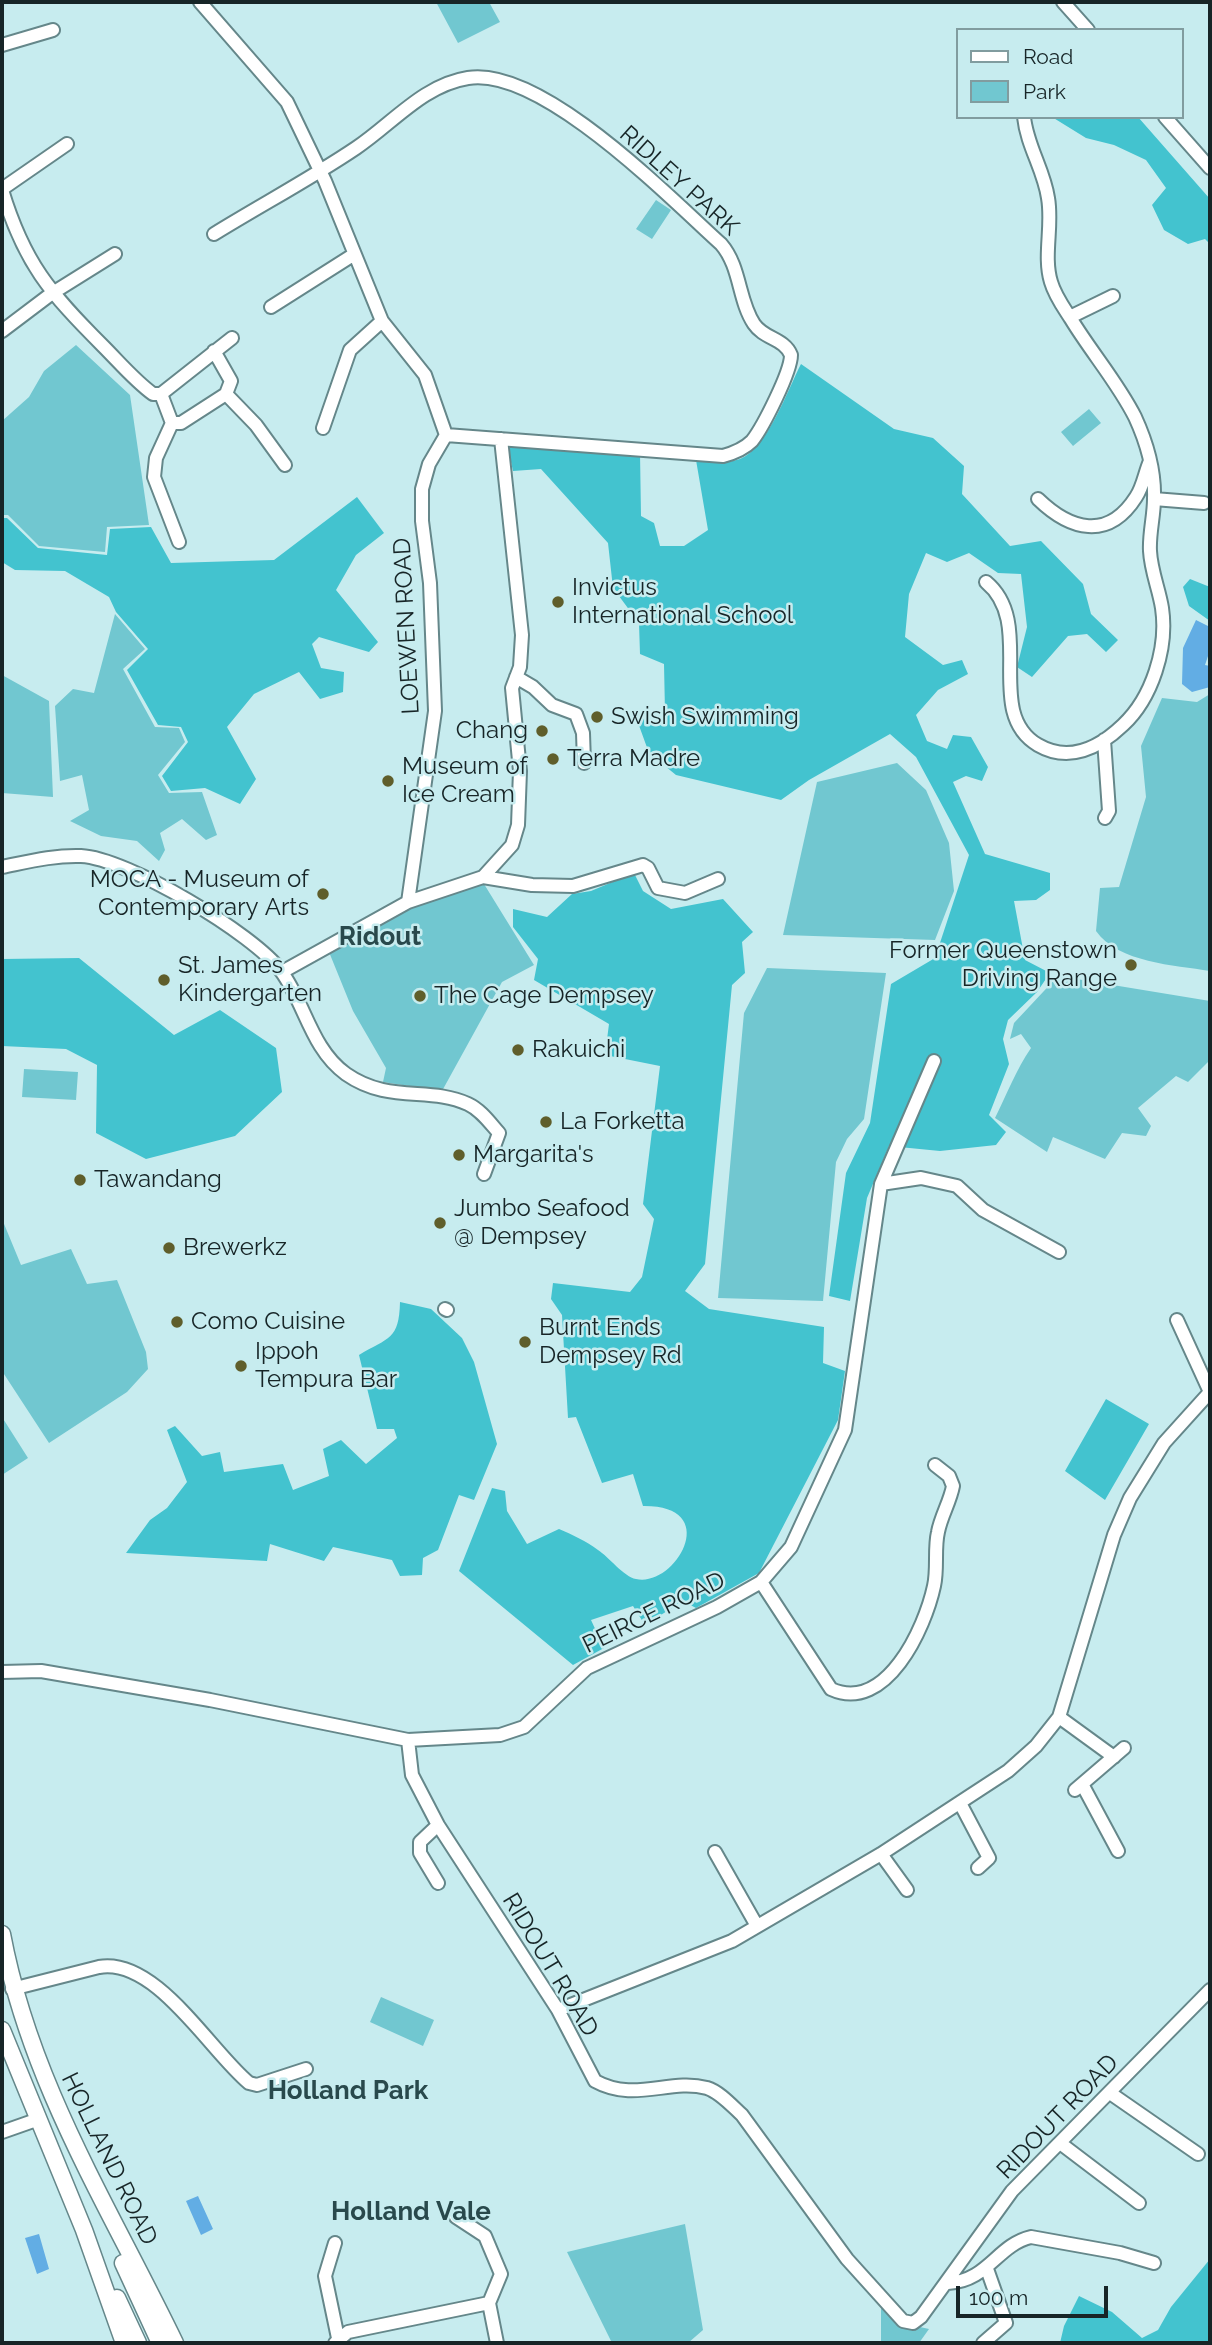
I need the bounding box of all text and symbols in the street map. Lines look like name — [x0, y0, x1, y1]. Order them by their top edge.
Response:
legend — [956, 28, 1184, 119]
text: Road — [1023, 44, 1073, 69]
text: Park — [1023, 79, 1066, 104]
street label: RIDLEY PARK — [614, 120, 744, 242]
street label: LOEWEN ROAD — [388, 537, 426, 715]
place label: Invictus International School — [572, 574, 793, 630]
marker: Invictus International School — [550, 594, 566, 610]
place label: Swish Swimming — [611, 703, 799, 731]
marker: Swish Swimming — [589, 709, 605, 725]
place label: Chang — [456, 717, 528, 745]
marker: Chang — [534, 723, 550, 739]
place label: Terra Madre — [567, 745, 700, 773]
marker: Terra Madre — [545, 751, 561, 767]
place label: Museum of Ice Cream — [402, 753, 527, 809]
marker: Museum of Ice Cream — [380, 773, 396, 789]
place label: MOCA - Museum of Contemporary Arts — [90, 866, 309, 922]
marker: MOCA - Museum of Contemporary Arts — [315, 886, 331, 902]
district label: Ridout — [339, 921, 421, 953]
place label: Former Queenstown Driving Range — [889, 937, 1117, 993]
place label: St. James Kindergarten — [178, 952, 322, 1008]
marker: Former Queenstown Driving Range — [1123, 957, 1139, 973]
marker: St. James Kindergarten — [156, 972, 172, 988]
place label: The Cage Dempsey — [434, 982, 654, 1010]
marker: The Cage Dempsey — [412, 988, 428, 1004]
place label: Rakuichi — [532, 1036, 625, 1064]
marker: Rakuichi — [510, 1042, 526, 1058]
place label: La Forketta — [560, 1108, 684, 1136]
marker: La Forketta — [538, 1114, 554, 1130]
place label: Margarita's — [473, 1141, 594, 1169]
marker: Margarita's — [451, 1147, 467, 1163]
place label: Tawandang — [94, 1166, 222, 1194]
marker: Tawandang — [72, 1172, 88, 1188]
place label: Jumbo Seafood @ Dempsey — [454, 1195, 630, 1251]
marker: Jumbo Seafood @ Dempsey — [432, 1215, 448, 1231]
place label: Brewerkz — [183, 1234, 287, 1262]
marker: Brewerkz — [161, 1240, 177, 1256]
place label: Como Cuisine — [191, 1308, 345, 1336]
marker: Como Cuisine — [169, 1314, 185, 1330]
place label: Burnt Ends Dempsey Rd — [539, 1314, 682, 1370]
marker: Burnt Ends Dempsey Rd — [517, 1334, 533, 1350]
place label: Ippoh Tempura Bar — [255, 1338, 397, 1394]
marker: Ippoh Tempura Bar — [233, 1358, 249, 1374]
street label: PEIRCE ROAD — [578, 1566, 730, 1660]
street label: RIDOUT ROAD — [496, 1888, 604, 2042]
street label: RIDOUT ROAD — [991, 2049, 1125, 2185]
street label: HOLLAND ROAD — [55, 2068, 163, 2250]
district label: Holland Park — [268, 2075, 428, 2107]
district label: Holland Vale — [331, 2196, 491, 2228]
scale bar — [960, 2272, 1112, 2316]
text: 100 m — [969, 2285, 1028, 2310]

